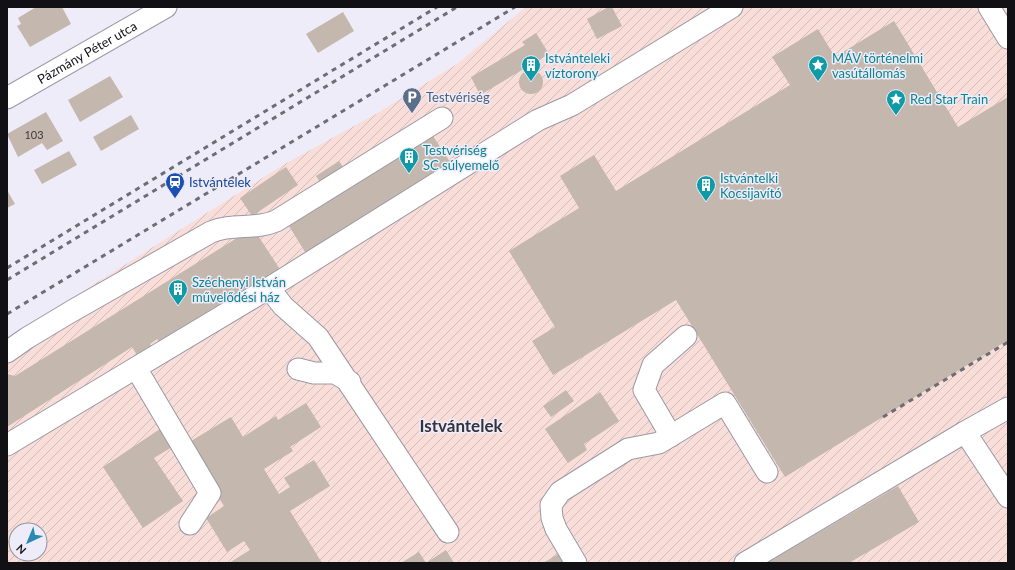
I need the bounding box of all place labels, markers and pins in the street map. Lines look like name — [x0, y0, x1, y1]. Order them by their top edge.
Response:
place label: Istvánteleki víztorony — [545, 50, 610, 81]
place label: MÁV történelmi vasútállomás — [832, 50, 923, 81]
building icon: Istvánteleki víztorony — [520, 54, 542, 82]
place icon: MÁV történelmi vasútállomás — [807, 54, 829, 82]
parking icon: Testvériség — [401, 86, 423, 114]
place icon: Red Star Train — [885, 88, 907, 116]
place label: Testvériség — [426, 89, 490, 105]
place label: Red Star Train — [910, 91, 988, 107]
place label: Testvériség SC súlyemelő — [423, 142, 499, 173]
building icon: Testvériség SC súlyemelő — [398, 146, 420, 174]
place label: Istvántelki Kocsijavító — [720, 170, 782, 201]
station icon: Istvántelek — [164, 171, 186, 199]
place label: Istvántelek — [189, 174, 251, 190]
building icon: Istvántelki Kocsijavító — [695, 174, 717, 202]
place label: Széchenyi István művelődési ház — [192, 274, 286, 305]
building icon: Széchenyi István művelődési ház — [167, 278, 189, 306]

